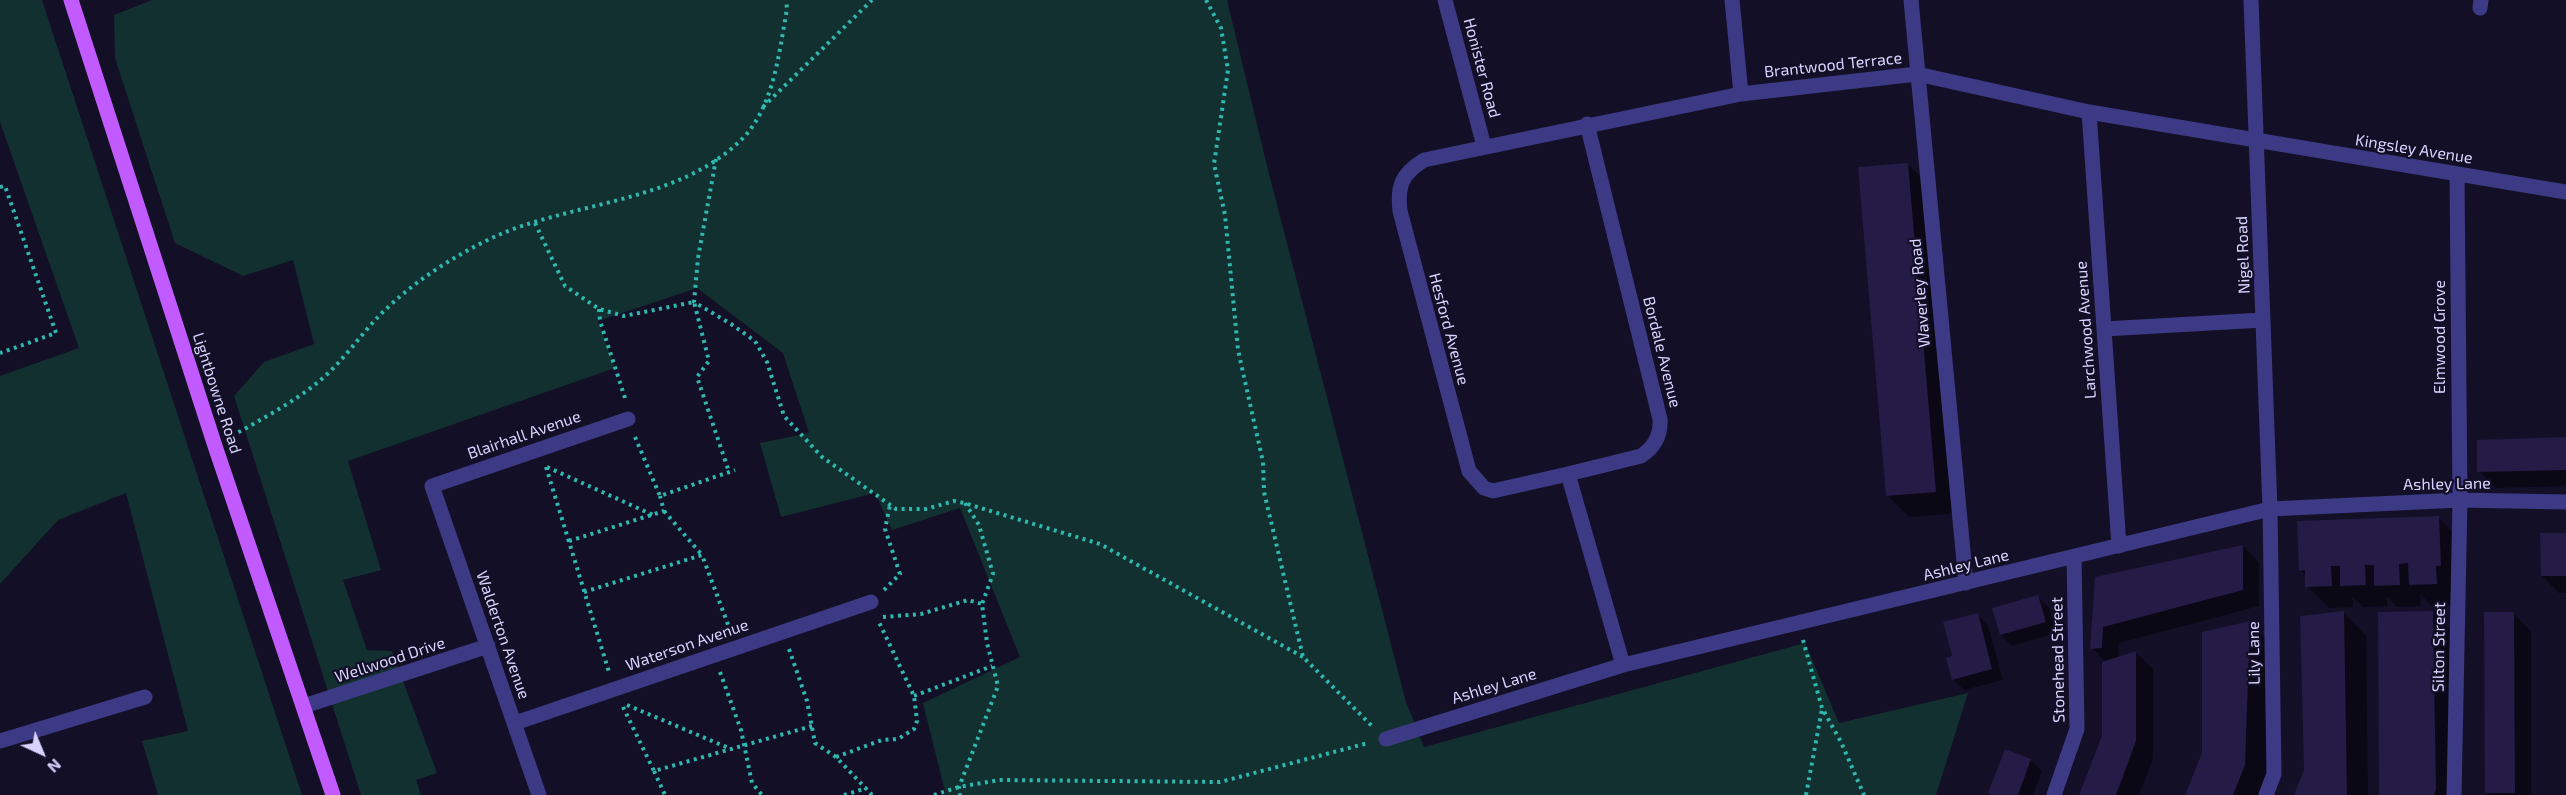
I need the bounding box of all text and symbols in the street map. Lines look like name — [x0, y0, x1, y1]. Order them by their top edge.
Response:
street label: Honister Road — [1459, 16, 1505, 120]
street label: Brantwood Terrace — [1763, 48, 1903, 82]
street label: Kingsley Avenue — [2354, 130, 2474, 168]
street label: Nigel Road — [2232, 216, 2254, 294]
street label: Waverley Road — [1906, 238, 1934, 348]
street label: Larchwood Avenue — [2072, 260, 2100, 400]
street label: Hesford Avenue — [1425, 271, 1473, 387]
street label: Elmwood Grove — [2430, 280, 2450, 394]
street label: Bordale Avenue — [1639, 294, 1685, 410]
street label: Lightbowne Road — [188, 330, 246, 456]
street label: Blairhall Avenue — [465, 407, 583, 463]
street label: Ashley Lane — [2403, 474, 2491, 494]
street label: Ashley Lane — [1921, 545, 2011, 585]
street label: Walderton Avenue — [472, 568, 534, 702]
street label: Stonehead Street — [2047, 597, 2069, 723]
street label: Silton Street — [2429, 602, 2449, 692]
street label: Waterson Avenue — [623, 615, 751, 675]
street label: Lily Lane — [2244, 621, 2264, 685]
street label: Wellwood Drive — [332, 633, 448, 687]
street label: Ashley Lane — [1449, 664, 1539, 708]
north arrow — [12, 723, 72, 783]
text: N — [44, 755, 66, 777]

